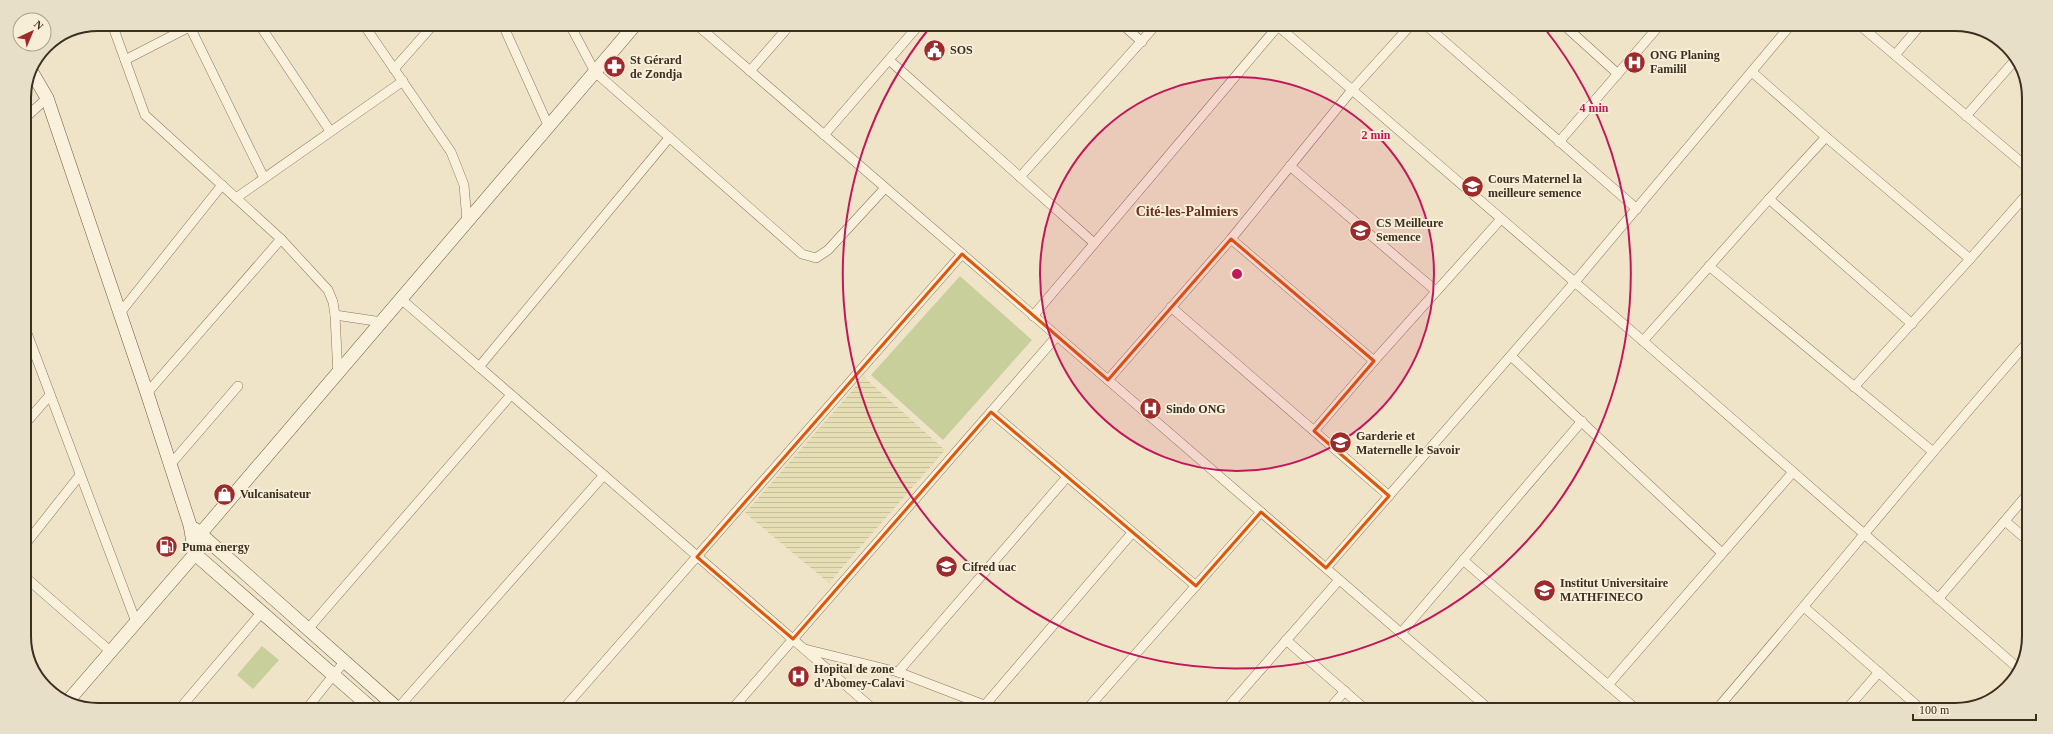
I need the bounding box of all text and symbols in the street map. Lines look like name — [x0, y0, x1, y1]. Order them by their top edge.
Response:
north arrow — [12, 12, 52, 52]
text: N — [32, 18, 46, 32]
public building icon: SOS — [921, 37, 947, 63]
place label: SOS — [950, 43, 973, 57]
place label: ONG Planing Familil — [1650, 48, 1720, 76]
hospital icon: ONG Planing Familil — [1622, 49, 1648, 75]
place label: St Gérard de Zondja — [630, 53, 682, 81]
pharmacy icon: St Gérard de Zondja — [601, 54, 627, 80]
text: 4 min — [1579, 101, 1609, 115]
text: 2 min — [1361, 128, 1391, 142]
place label: Cours Maternel la meilleure semence — [1488, 172, 1582, 200]
school or university icon: Cours Maternel la meilleure semence — [1459, 173, 1485, 199]
district label: Cité-les-Palmiers — [1136, 204, 1239, 219]
place label: CS Meilleure Semence — [1376, 216, 1444, 244]
school or university icon: CS Meilleure Semence — [1348, 217, 1374, 243]
centre of rings — [1230, 267, 1244, 281]
hospital icon: Sindo ONG — [1138, 396, 1164, 422]
place label: Sindo ONG — [1166, 402, 1226, 416]
place label: Garderie et Maternelle le Savoir — [1356, 429, 1461, 457]
school or university icon: Garderie et Maternelle le Savoir — [1327, 430, 1353, 456]
shop icon: Vulcanisateur — [212, 481, 238, 507]
place label: Vulcanisateur — [240, 487, 312, 501]
fuel station icon: Puma energy — [153, 534, 179, 560]
place label: Puma energy — [182, 540, 250, 554]
school or university icon: Cifred uac — [933, 554, 959, 580]
place label: Cifred uac — [962, 560, 1017, 574]
place label: Institut Universitaire MATHFINECO — [1560, 576, 1669, 604]
school or university icon: Institut Universitaire MATHFINECO — [1531, 577, 1557, 603]
place label: Hopital de zone d’Abomey-Calavi — [814, 662, 905, 690]
hospital icon: Hopital de zone d’Abomey-Calavi — [785, 663, 811, 689]
scale bar — [1913, 696, 2036, 722]
text: 100 m — [1919, 703, 1950, 717]

